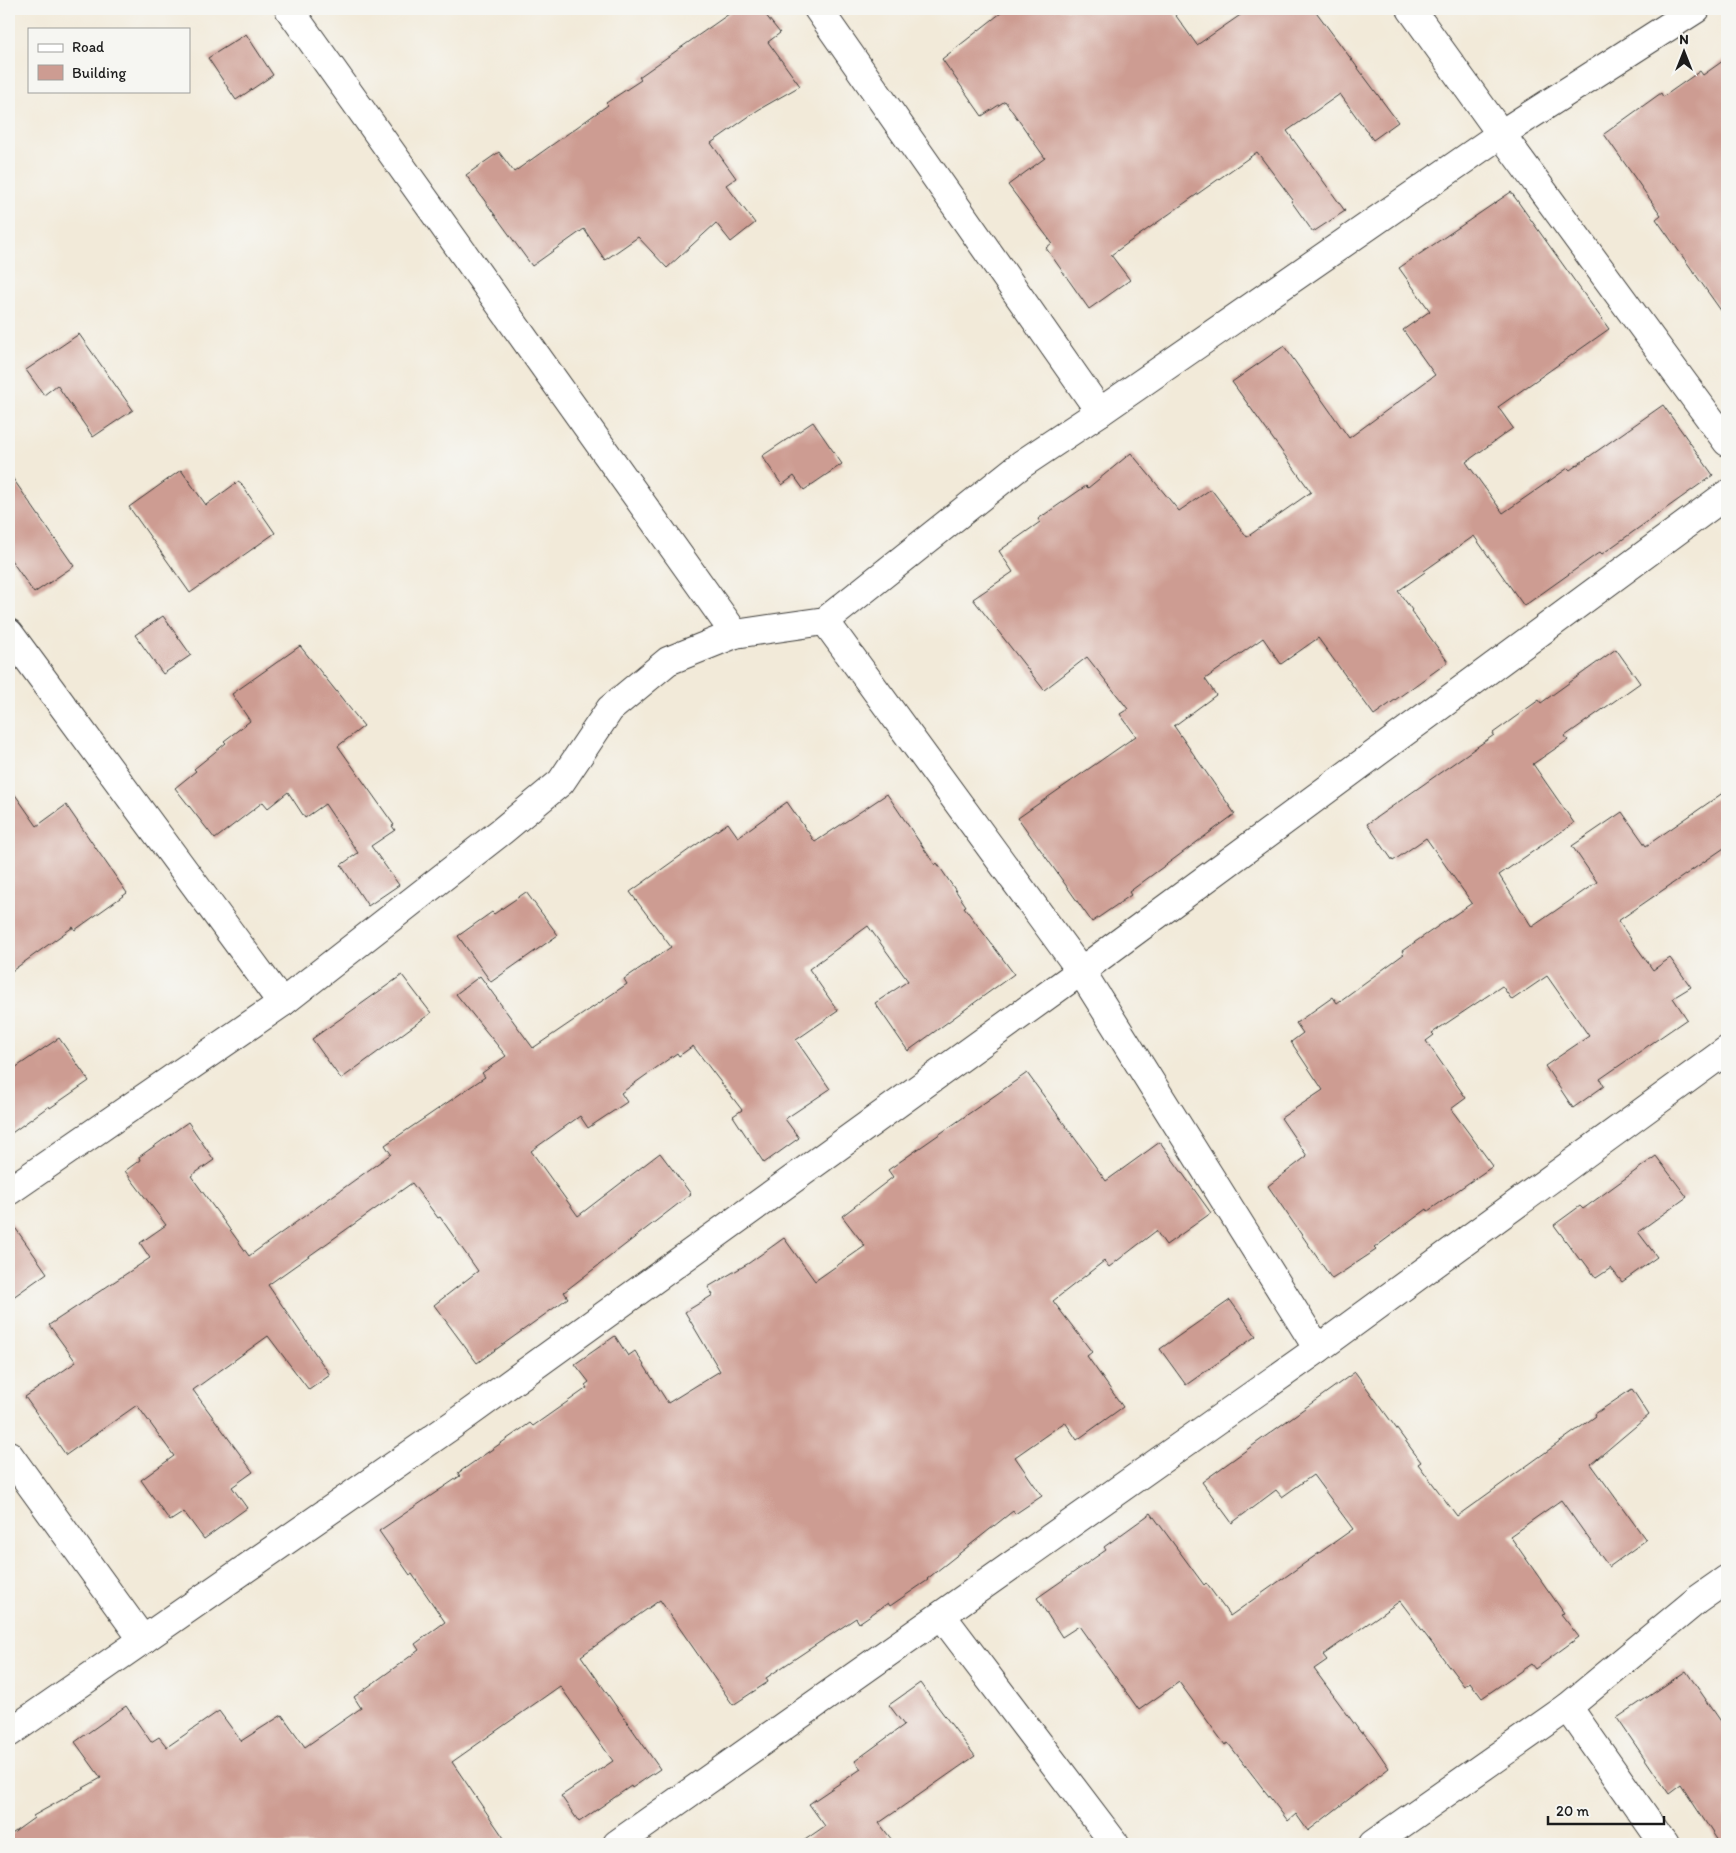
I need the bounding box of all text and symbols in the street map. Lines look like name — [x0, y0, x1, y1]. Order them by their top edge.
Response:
legend — [28, 28, 190, 92]
north arrow — [1658, 28, 1708, 78]
text: N — [1679, 31, 1689, 48]
text: Road — [72, 38, 105, 56]
text: Building — [72, 64, 126, 82]
scale bar — [1548, 1793, 1665, 1825]
text: 20 m — [1556, 1802, 1590, 1820]

